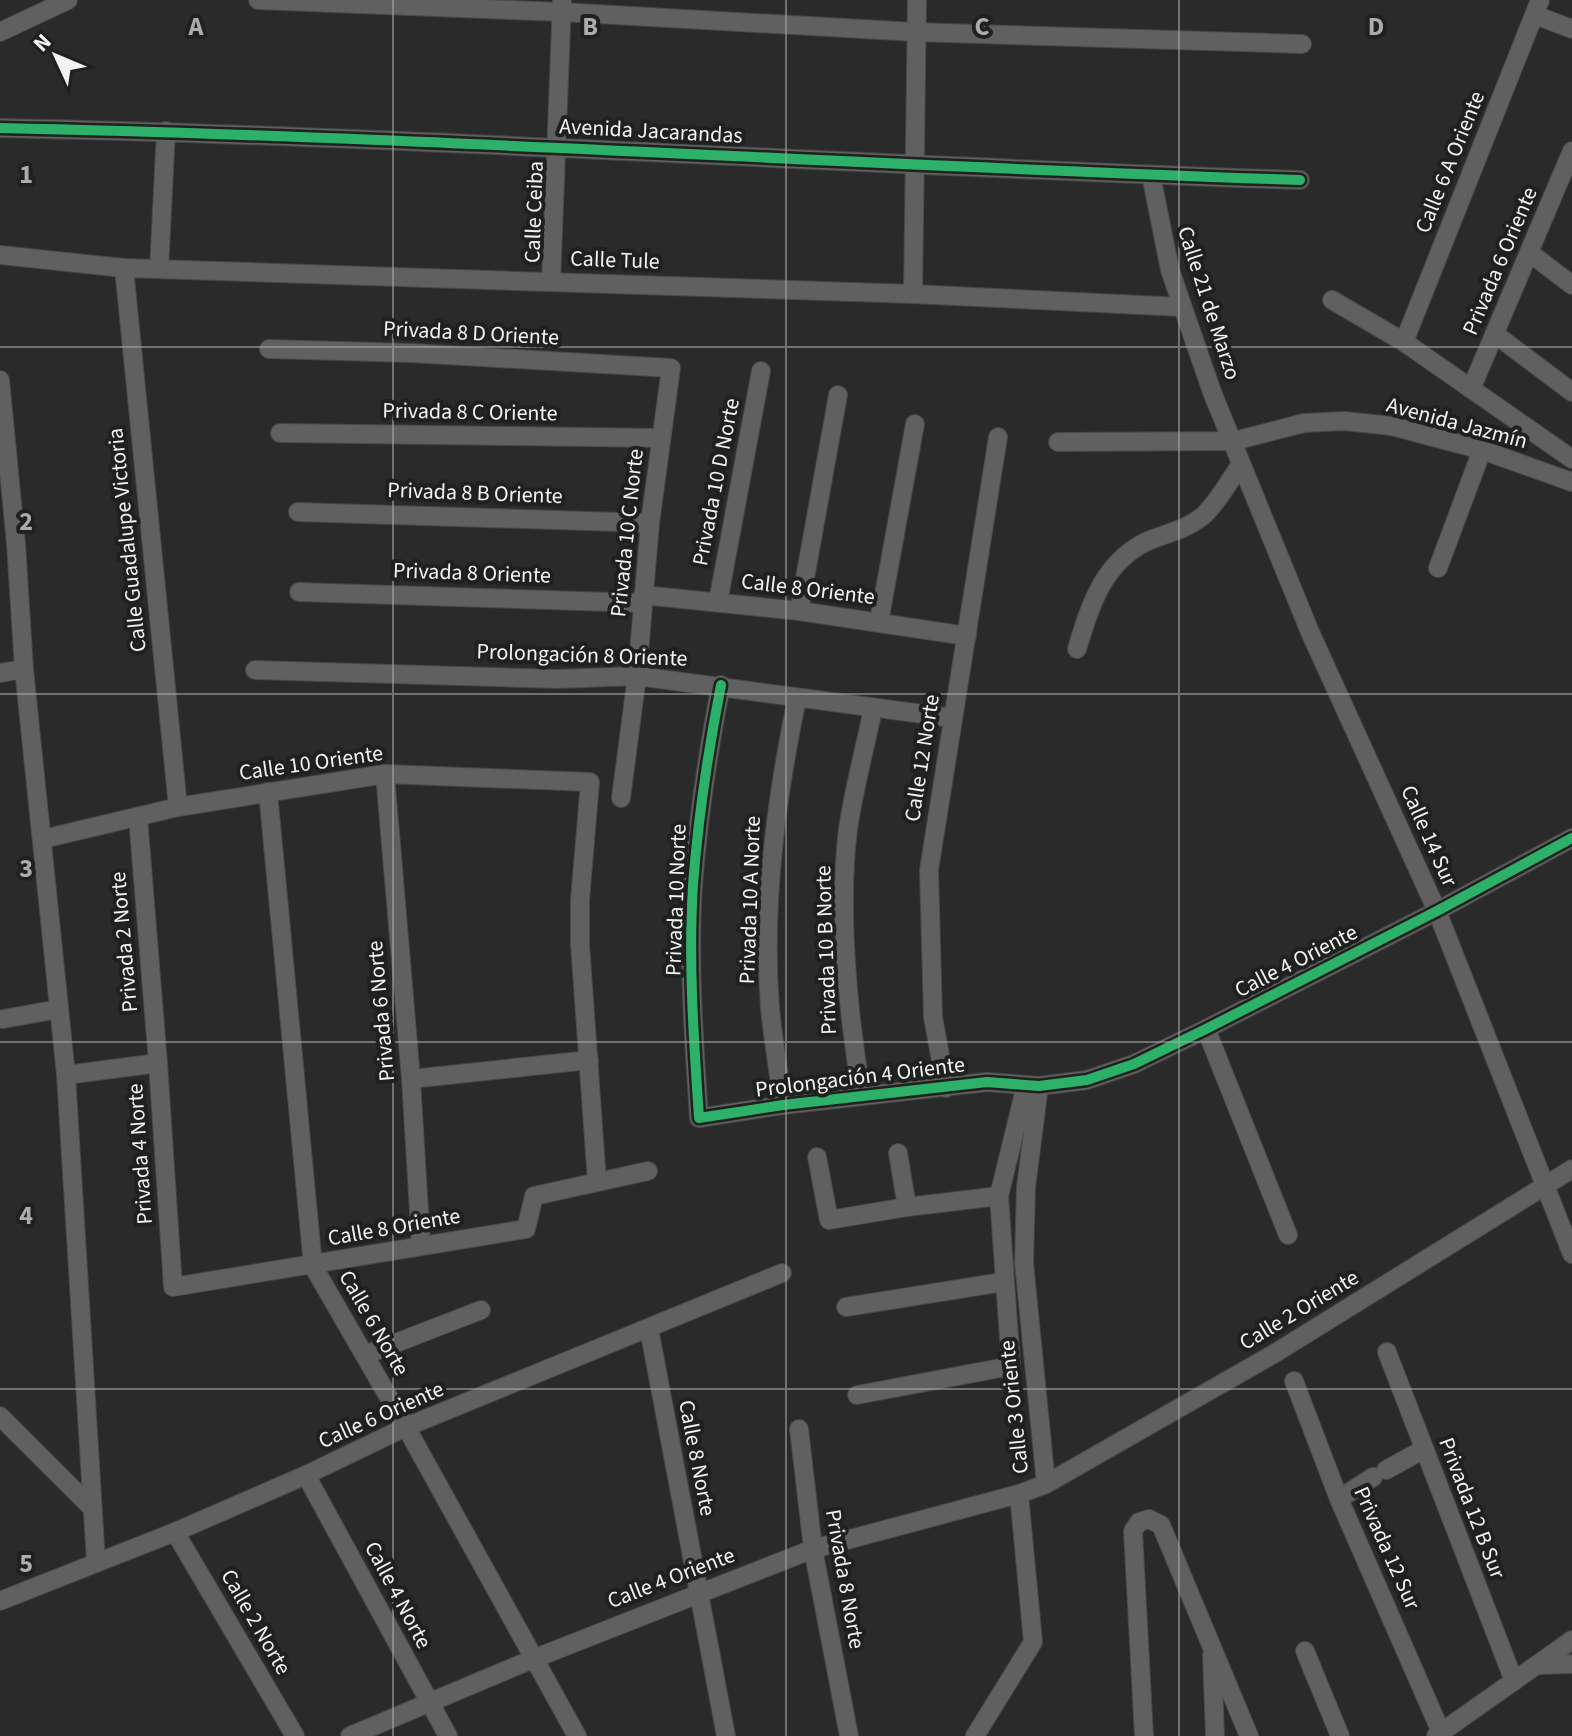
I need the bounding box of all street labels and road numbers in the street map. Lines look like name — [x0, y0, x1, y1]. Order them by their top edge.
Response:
street label: Calle 6 A Oriente — [1407, 86, 1493, 238]
street label: Avenida Jacarandas — [559, 110, 743, 152]
street label: Calle Ceiba — [516, 160, 552, 264]
street label: Privada 6 Oriente — [1454, 182, 1546, 340]
street label: Calle 21 de Marzo — [1169, 222, 1249, 384]
street label: Calle Tule — [570, 242, 660, 278]
street label: Privada 8 D Oriente — [382, 312, 560, 354]
street label: Avenida Jazmín — [1383, 389, 1531, 457]
street label: Privada 8 C Oriente — [382, 394, 558, 430]
street label: Privada 10 D Norte — [684, 395, 748, 569]
street label: Calle Guadalupe Victoria — [99, 426, 155, 654]
street label: Privada 10 C Norte — [602, 447, 652, 619]
street label: Privada 8 B Oriente — [387, 474, 563, 512]
street label: Privada 8 Oriente — [392, 554, 552, 592]
street label: Calle 8 Oriente — [739, 565, 877, 613]
street label: Prolongación 8 Oriente — [476, 635, 688, 675]
street label: Calle 12 Norte — [896, 692, 948, 824]
street label: Calle 10 Oriente — [237, 737, 385, 789]
street label: Calle 14 Sur — [1392, 780, 1466, 892]
street label: Privada 10 A Norte — [731, 815, 769, 985]
street label: Privada 10 Norte — [657, 823, 695, 977]
street label: Privada 10 B Norte — [807, 865, 845, 1035]
street label: Privada 2 Norte — [102, 870, 146, 1014]
street label: Calle 4 Oriente — [1229, 916, 1363, 1006]
street label: Privada 6 Norte — [359, 939, 403, 1083]
street label: Prolongación 4 Oriente — [753, 1048, 967, 1106]
street label: Privada 4 Norte — [119, 1082, 161, 1226]
street label: Calle 8 Oriente — [325, 1200, 463, 1254]
street label: Calle 2 Oriente — [1233, 1262, 1365, 1358]
street label: Calle 6 Norte — [331, 1264, 417, 1382]
street label: Calle 3 Oriente — [991, 1339, 1037, 1475]
street label: Calle 6 Oriente — [313, 1373, 449, 1457]
street label: Calle 8 Norte — [670, 1397, 724, 1519]
street label: Privada 12 B Sur — [1430, 1433, 1514, 1584]
street label: Privada 12 Sur — [1346, 1481, 1429, 1615]
street label: Privada 8 Norte — [817, 1507, 873, 1651]
street label: Calle 4 Norte — [356, 1536, 440, 1654]
street label: Calle 4 Oriente — [603, 1539, 739, 1617]
street label: Calle 2 Norte — [213, 1563, 299, 1681]

